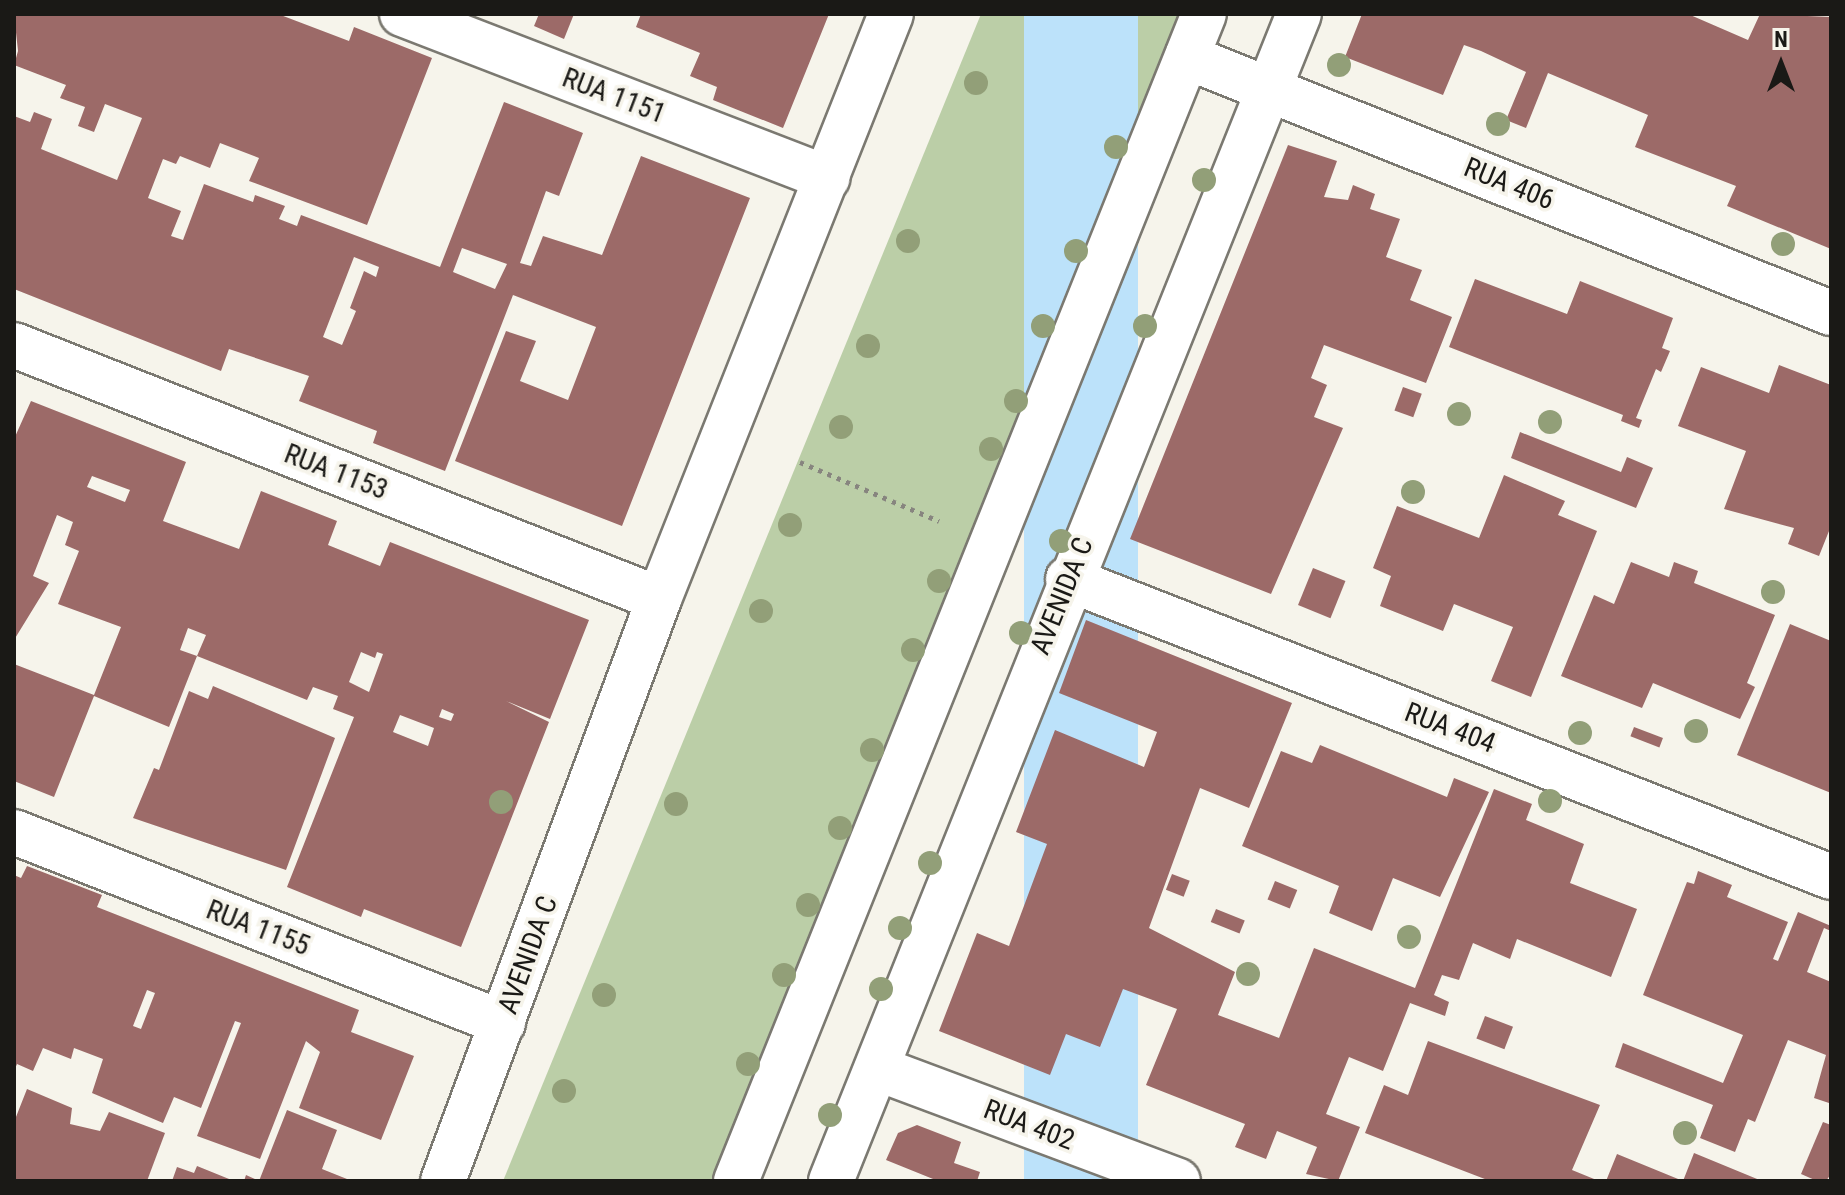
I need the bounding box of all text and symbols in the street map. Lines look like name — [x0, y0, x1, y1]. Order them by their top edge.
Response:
north arrow — [1741, 24, 1821, 104]
text: N — [1774, 27, 1788, 52]
street label: RUA 1151 — [557, 61, 671, 131]
street label: RUA 406 — [1459, 151, 1559, 217]
street label: RUA 1153 — [279, 437, 393, 507]
street label: AVENIDA C — [1023, 533, 1101, 659]
street label: RUA 404 — [1400, 695, 1500, 761]
street label: AVENIDA C — [491, 891, 565, 1019]
street label: RUA 1155 — [201, 893, 315, 963]
street label: RUA 402 — [979, 1092, 1079, 1158]

